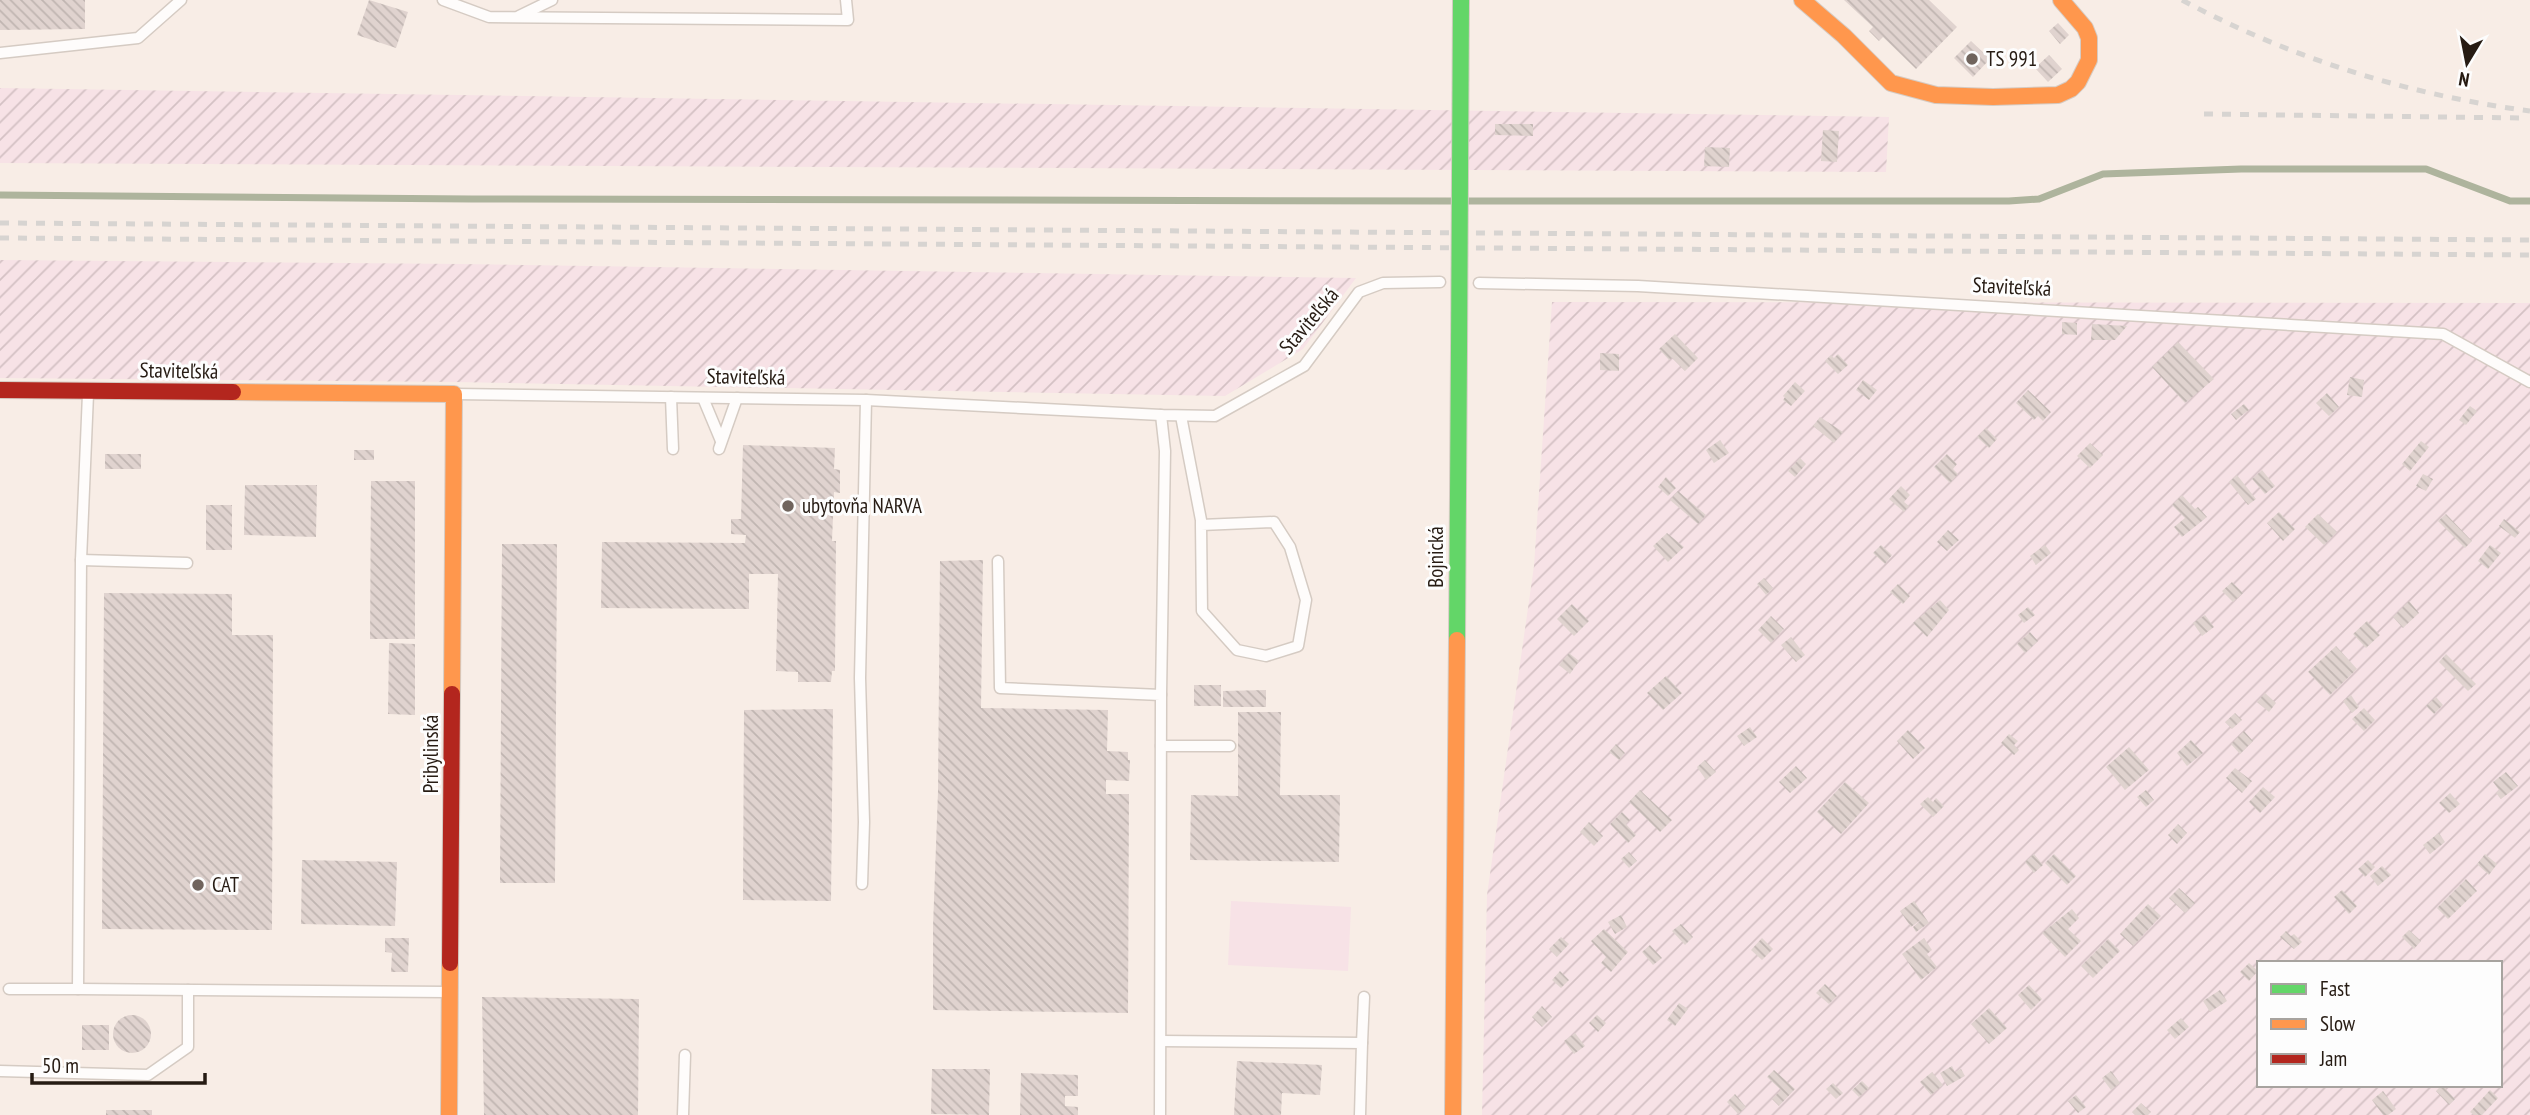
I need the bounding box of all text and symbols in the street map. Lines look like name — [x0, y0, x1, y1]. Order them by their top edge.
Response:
north arrow — [2432, 28, 2502, 98]
place label: TS 991 — [1986, 45, 2037, 72]
marker: TS 991 — [1964, 51, 1980, 67]
text: N — [2457, 67, 2471, 92]
street label: Staviteľská — [1972, 271, 2052, 302]
street label: Staviteľská — [1273, 282, 1344, 359]
street label: Staviteľská — [139, 356, 219, 385]
street label: Staviteľská — [706, 362, 786, 391]
place label: ubytovňa NARVA — [802, 492, 922, 519]
marker: ubytovňa NARVA — [780, 498, 796, 514]
street label: Bojnická — [1422, 526, 1449, 588]
street label: Pribylinská — [417, 715, 444, 793]
place label: CAT — [212, 871, 240, 898]
marker: CAT — [190, 877, 206, 893]
legend — [2257, 961, 2502, 1087]
text: Fast — [2320, 975, 2350, 1002]
text: Slow — [2320, 1010, 2356, 1037]
scale bar — [32, 1042, 205, 1086]
text: Jam — [2319, 1045, 2347, 1072]
text: 50 m — [42, 1052, 79, 1079]

